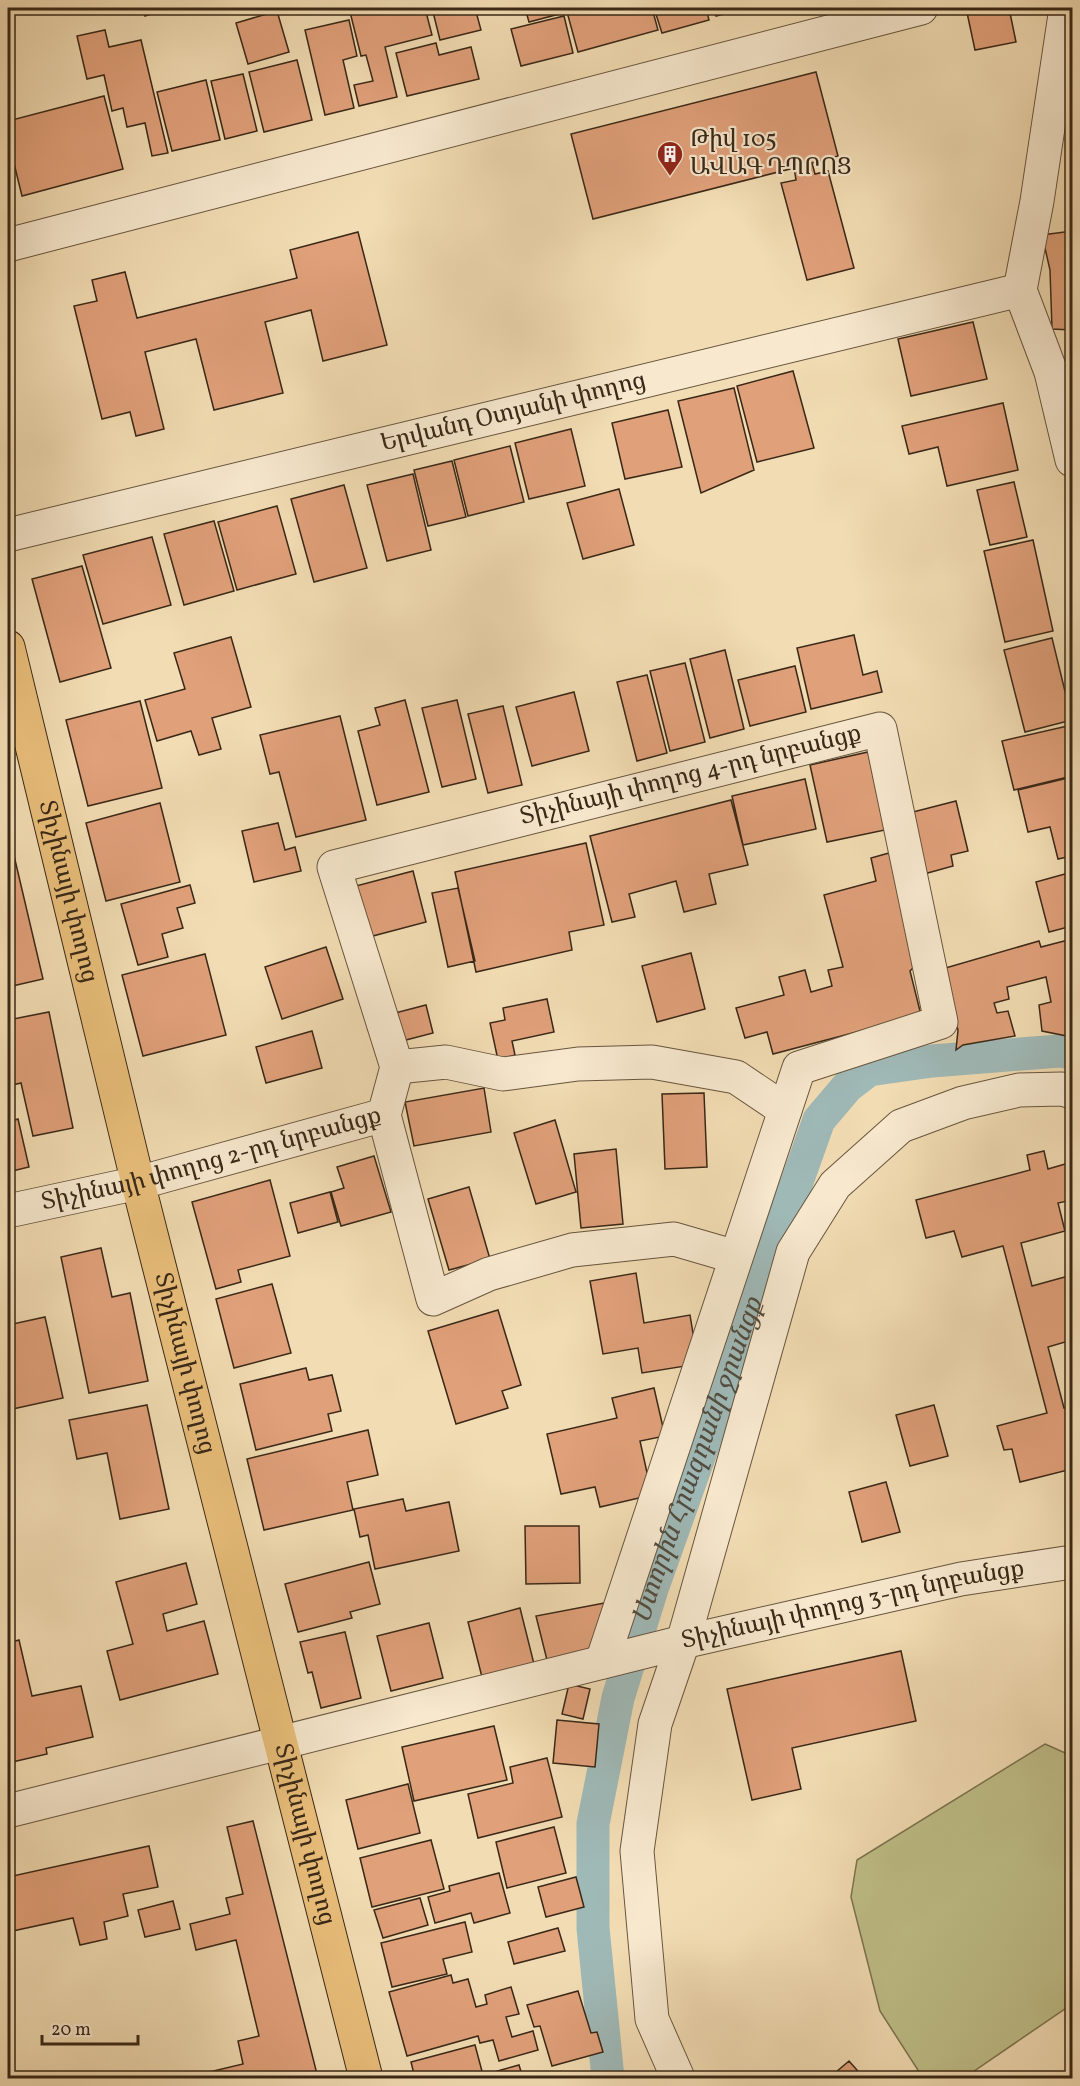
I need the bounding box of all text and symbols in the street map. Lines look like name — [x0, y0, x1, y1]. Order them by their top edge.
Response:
place label: Թիվ 105 ԱՎԱԳ ԴՊՐՈՑ — [690, 123, 851, 185]
building icon: Թիվ 105 ԱՎԱԳ ԴՊՐՈՑ — [655, 139, 685, 177]
street label: Երվանդ Օտյանի փողոց — [377, 364, 650, 461]
street label: Տիչինայի փողոց 4-րդ նրբանցք — [517, 717, 865, 835]
street label: Տիչինայի փողոց — [29, 797, 106, 986]
street label: Տիչինայի փողոց 2-րդ նրբանցք — [38, 1099, 386, 1220]
street label: Տիչինայի փողոց — [145, 1269, 223, 1458]
water label: Ստորին Հրազդանի ջրանցք — [624, 1291, 773, 1628]
street label: Տիչինայի փողոց 3-րդ նրբանցք — [679, 1553, 1027, 1659]
street label: Տիչինայի փողոց — [265, 1740, 343, 1929]
scale bar — [42, 2008, 138, 2046]
text: 20 m — [51, 2018, 91, 2043]

